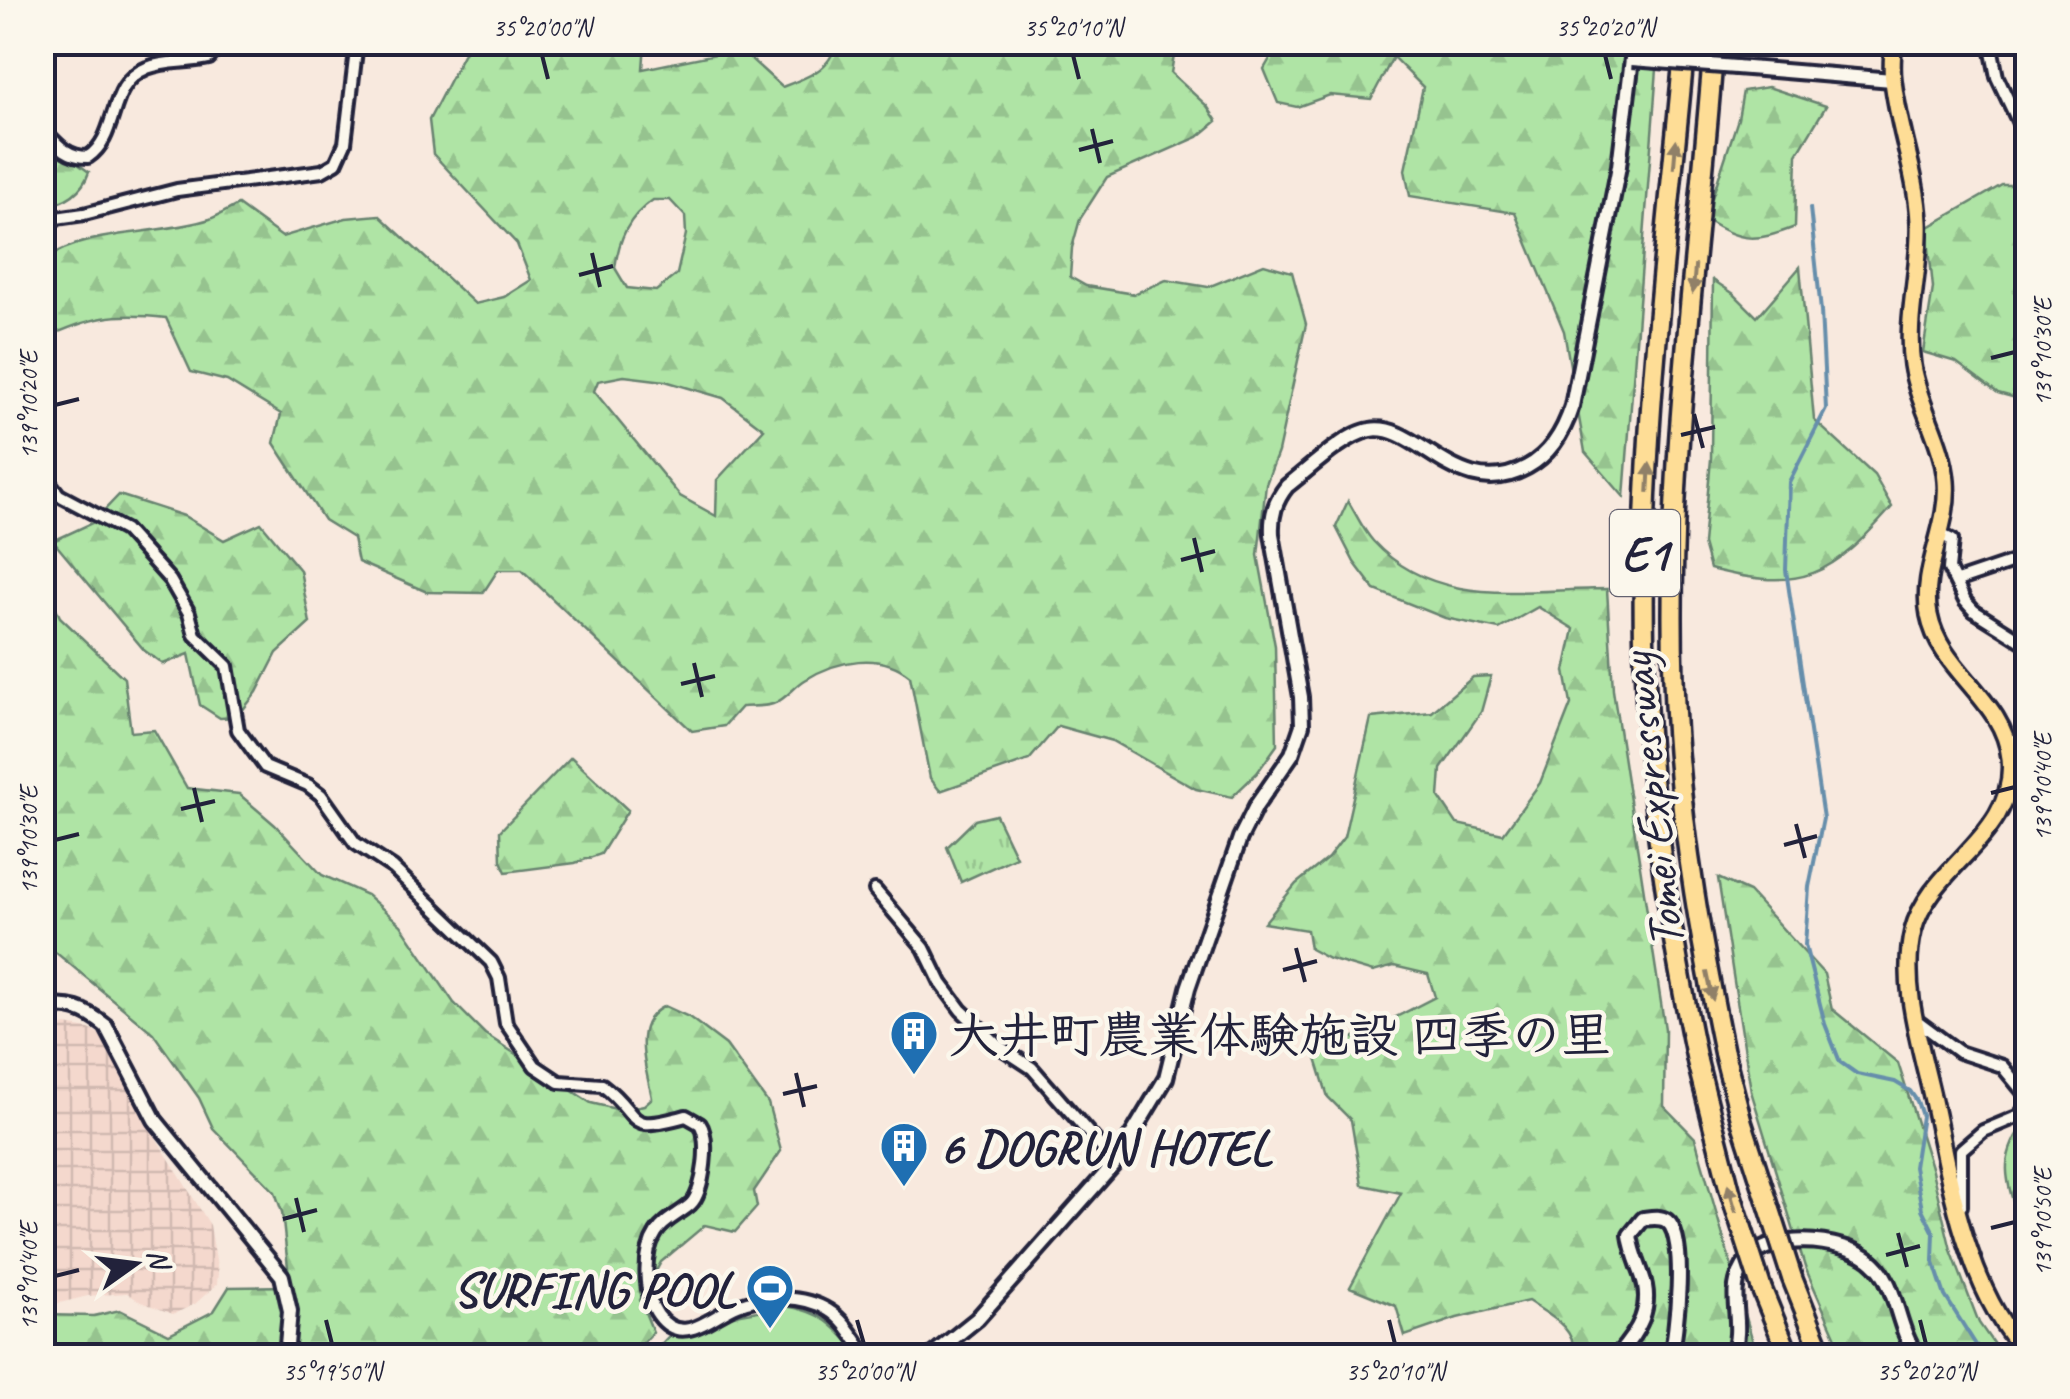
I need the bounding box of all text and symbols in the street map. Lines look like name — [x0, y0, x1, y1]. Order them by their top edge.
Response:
text: 35°20'00"N — [493, 12, 595, 44]
text: 35°20'10"N — [1024, 12, 1126, 44]
text: 35°20'20"N — [1556, 12, 1658, 44]
one-way arrow — [1667, 137, 1683, 169]
one-way arrow — [1685, 264, 1701, 296]
text: 139°10'30"E — [2027, 295, 2059, 406]
text: 139°10'20"E — [13, 348, 45, 459]
one-way arrow — [1641, 461, 1657, 493]
road number: E1 — [1610, 510, 1680, 596]
street label: Tomei Expressway — [1604, 648, 1698, 951]
text: 139°10'40"E — [2027, 730, 2059, 841]
text: 139°10'30"E — [13, 783, 45, 894]
one-way arrow — [1703, 971, 1719, 1002]
place label: 大井町農業体験施設 四季の里 — [949, 1004, 1611, 1067]
building icon: 大井町農業体験施設 四季の里 — [888, 1008, 940, 1076]
place label: 6 DOGRUN HOTEL — [939, 1116, 1274, 1179]
building icon: 6 DOGRUN HOTEL — [878, 1120, 930, 1188]
text: 139°10'50"E — [2027, 1165, 2059, 1276]
one-way arrow — [1724, 1182, 1739, 1213]
north arrow — [85, 1214, 185, 1314]
text: 139°10'40"E — [13, 1219, 45, 1330]
text: N — [140, 1245, 179, 1275]
place label: SURFING POOL — [453, 1258, 738, 1321]
sports icon: SURFING POOL — [744, 1262, 796, 1330]
text: 35°19'50"N — [283, 1356, 385, 1388]
text: 35°20'00"N — [815, 1356, 917, 1388]
text: 35°20'10"N — [1346, 1356, 1448, 1388]
text: 35°20'20"N — [1877, 1356, 1979, 1388]

